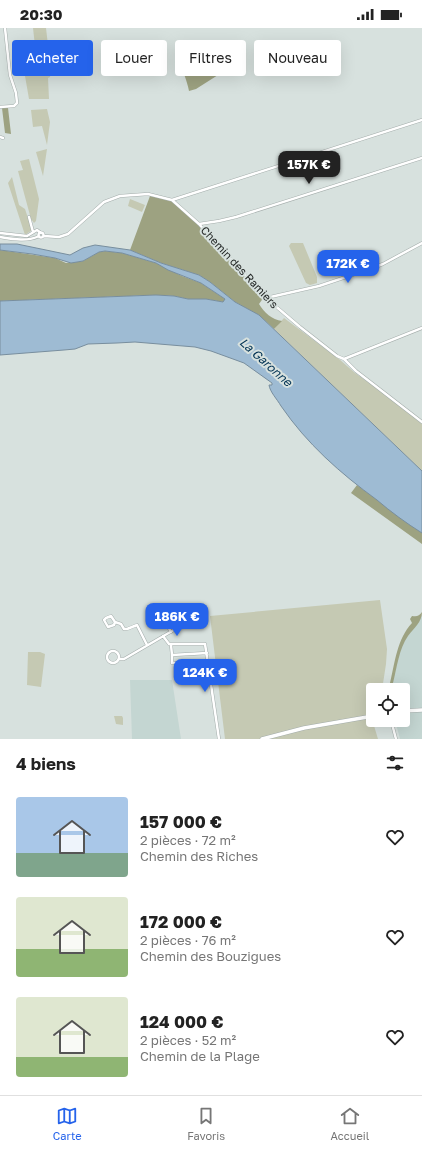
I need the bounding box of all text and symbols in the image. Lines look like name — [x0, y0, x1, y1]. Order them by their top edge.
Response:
text: 20:30 — [20, 5, 63, 23]
chip: Acheter — [12, 40, 93, 76]
chip: Louer — [101, 40, 167, 76]
chip: Filtres — [175, 40, 246, 76]
chip: Nouveau — [254, 40, 341, 76]
pin: 157K € — [276, 151, 342, 185]
text: 157K € — [287, 156, 331, 172]
street label: Chemin des Ramiers — [199, 223, 281, 311]
pin: 172K € — [315, 250, 381, 284]
text: 172K € — [326, 255, 370, 271]
water label: La Garonne — [237, 335, 296, 390]
pin: 186K € — [144, 603, 210, 637]
text: 186K € — [154, 608, 200, 624]
pin: 124K € — [172, 659, 238, 693]
text: 124K € — [183, 664, 227, 680]
map controls — [366, 683, 410, 727]
button: locate — [366, 683, 410, 727]
icon: filters — [384, 752, 406, 774]
text: 4 biens — [16, 753, 76, 774]
text: 157 000 € — [140, 811, 222, 832]
icon: home — [48, 813, 96, 861]
icon: heart — [384, 826, 406, 848]
text: 2 pièces · 72 m² — [140, 832, 236, 848]
text: Chemin des Riches — [140, 848, 258, 864]
text: 172 000 € — [140, 911, 222, 932]
icon: home — [48, 913, 96, 961]
icon: heart — [384, 926, 406, 948]
text: 2 pièces · 76 m² — [140, 932, 236, 948]
text: Chemin des Bouzigues — [140, 948, 281, 964]
text: 124 000 € — [140, 1011, 223, 1032]
icon: home — [48, 1013, 96, 1061]
icon: heart — [384, 1026, 406, 1048]
text: 2 pièces · 52 m² — [140, 1032, 236, 1048]
text: Chemin de la Plage — [140, 1048, 260, 1064]
tab: Carte — [53, 1105, 82, 1142]
tab: Favoris — [187, 1105, 225, 1142]
tab: Accueil — [330, 1105, 369, 1142]

